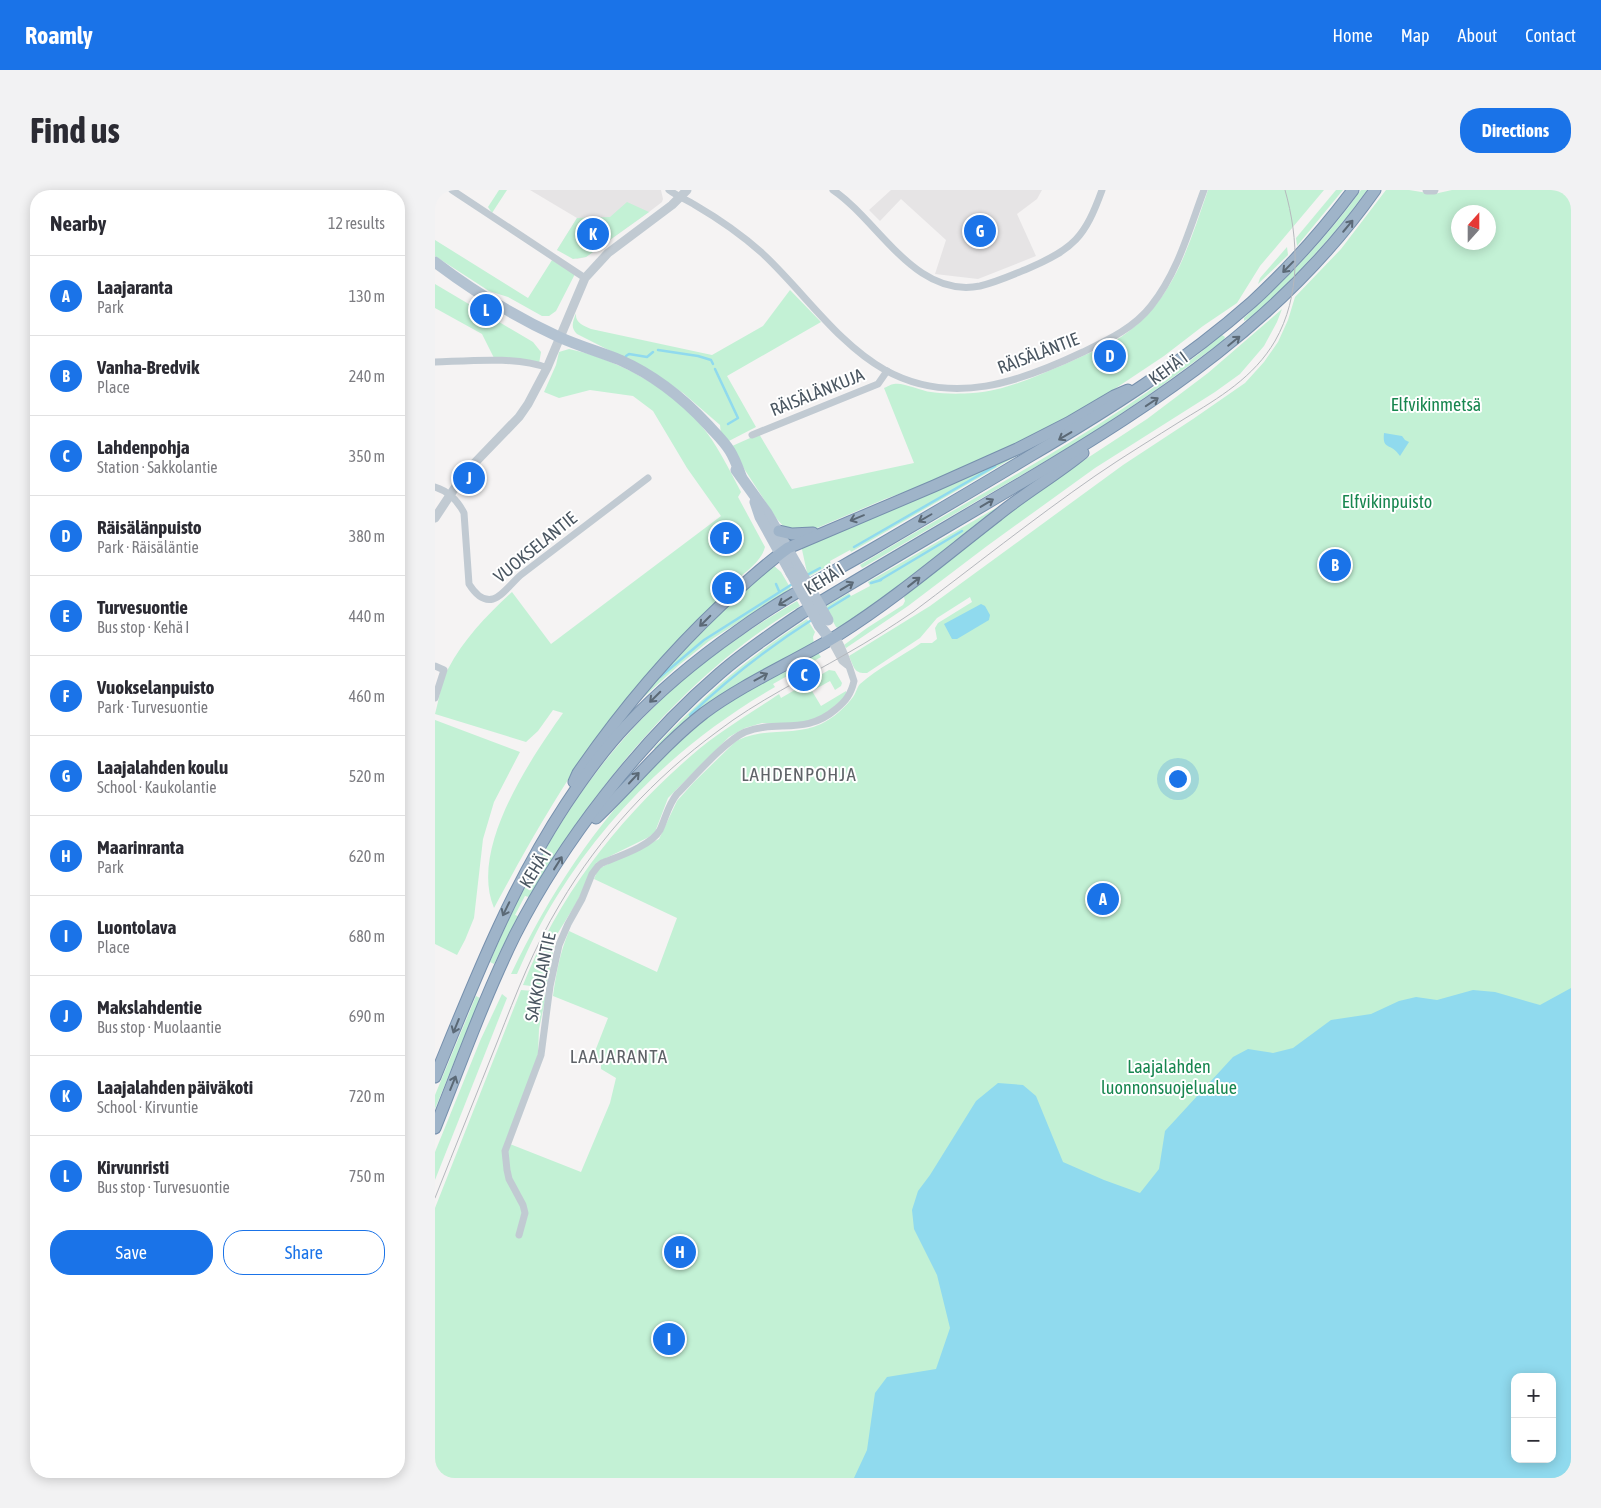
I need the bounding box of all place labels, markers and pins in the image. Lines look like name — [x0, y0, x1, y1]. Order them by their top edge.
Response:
pin: G — [964, 212, 996, 250]
pin: K — [577, 215, 609, 253]
pin: L — [470, 291, 502, 329]
pin: D — [1094, 337, 1126, 375]
pin: J — [453, 459, 485, 497]
pin: F — [710, 519, 742, 557]
pin: B — [1319, 546, 1351, 584]
pin: E — [712, 569, 744, 607]
pin: C — [788, 656, 820, 694]
pin: A — [1087, 880, 1119, 918]
pin: H — [664, 1233, 696, 1271]
pin: I — [653, 1320, 685, 1358]

